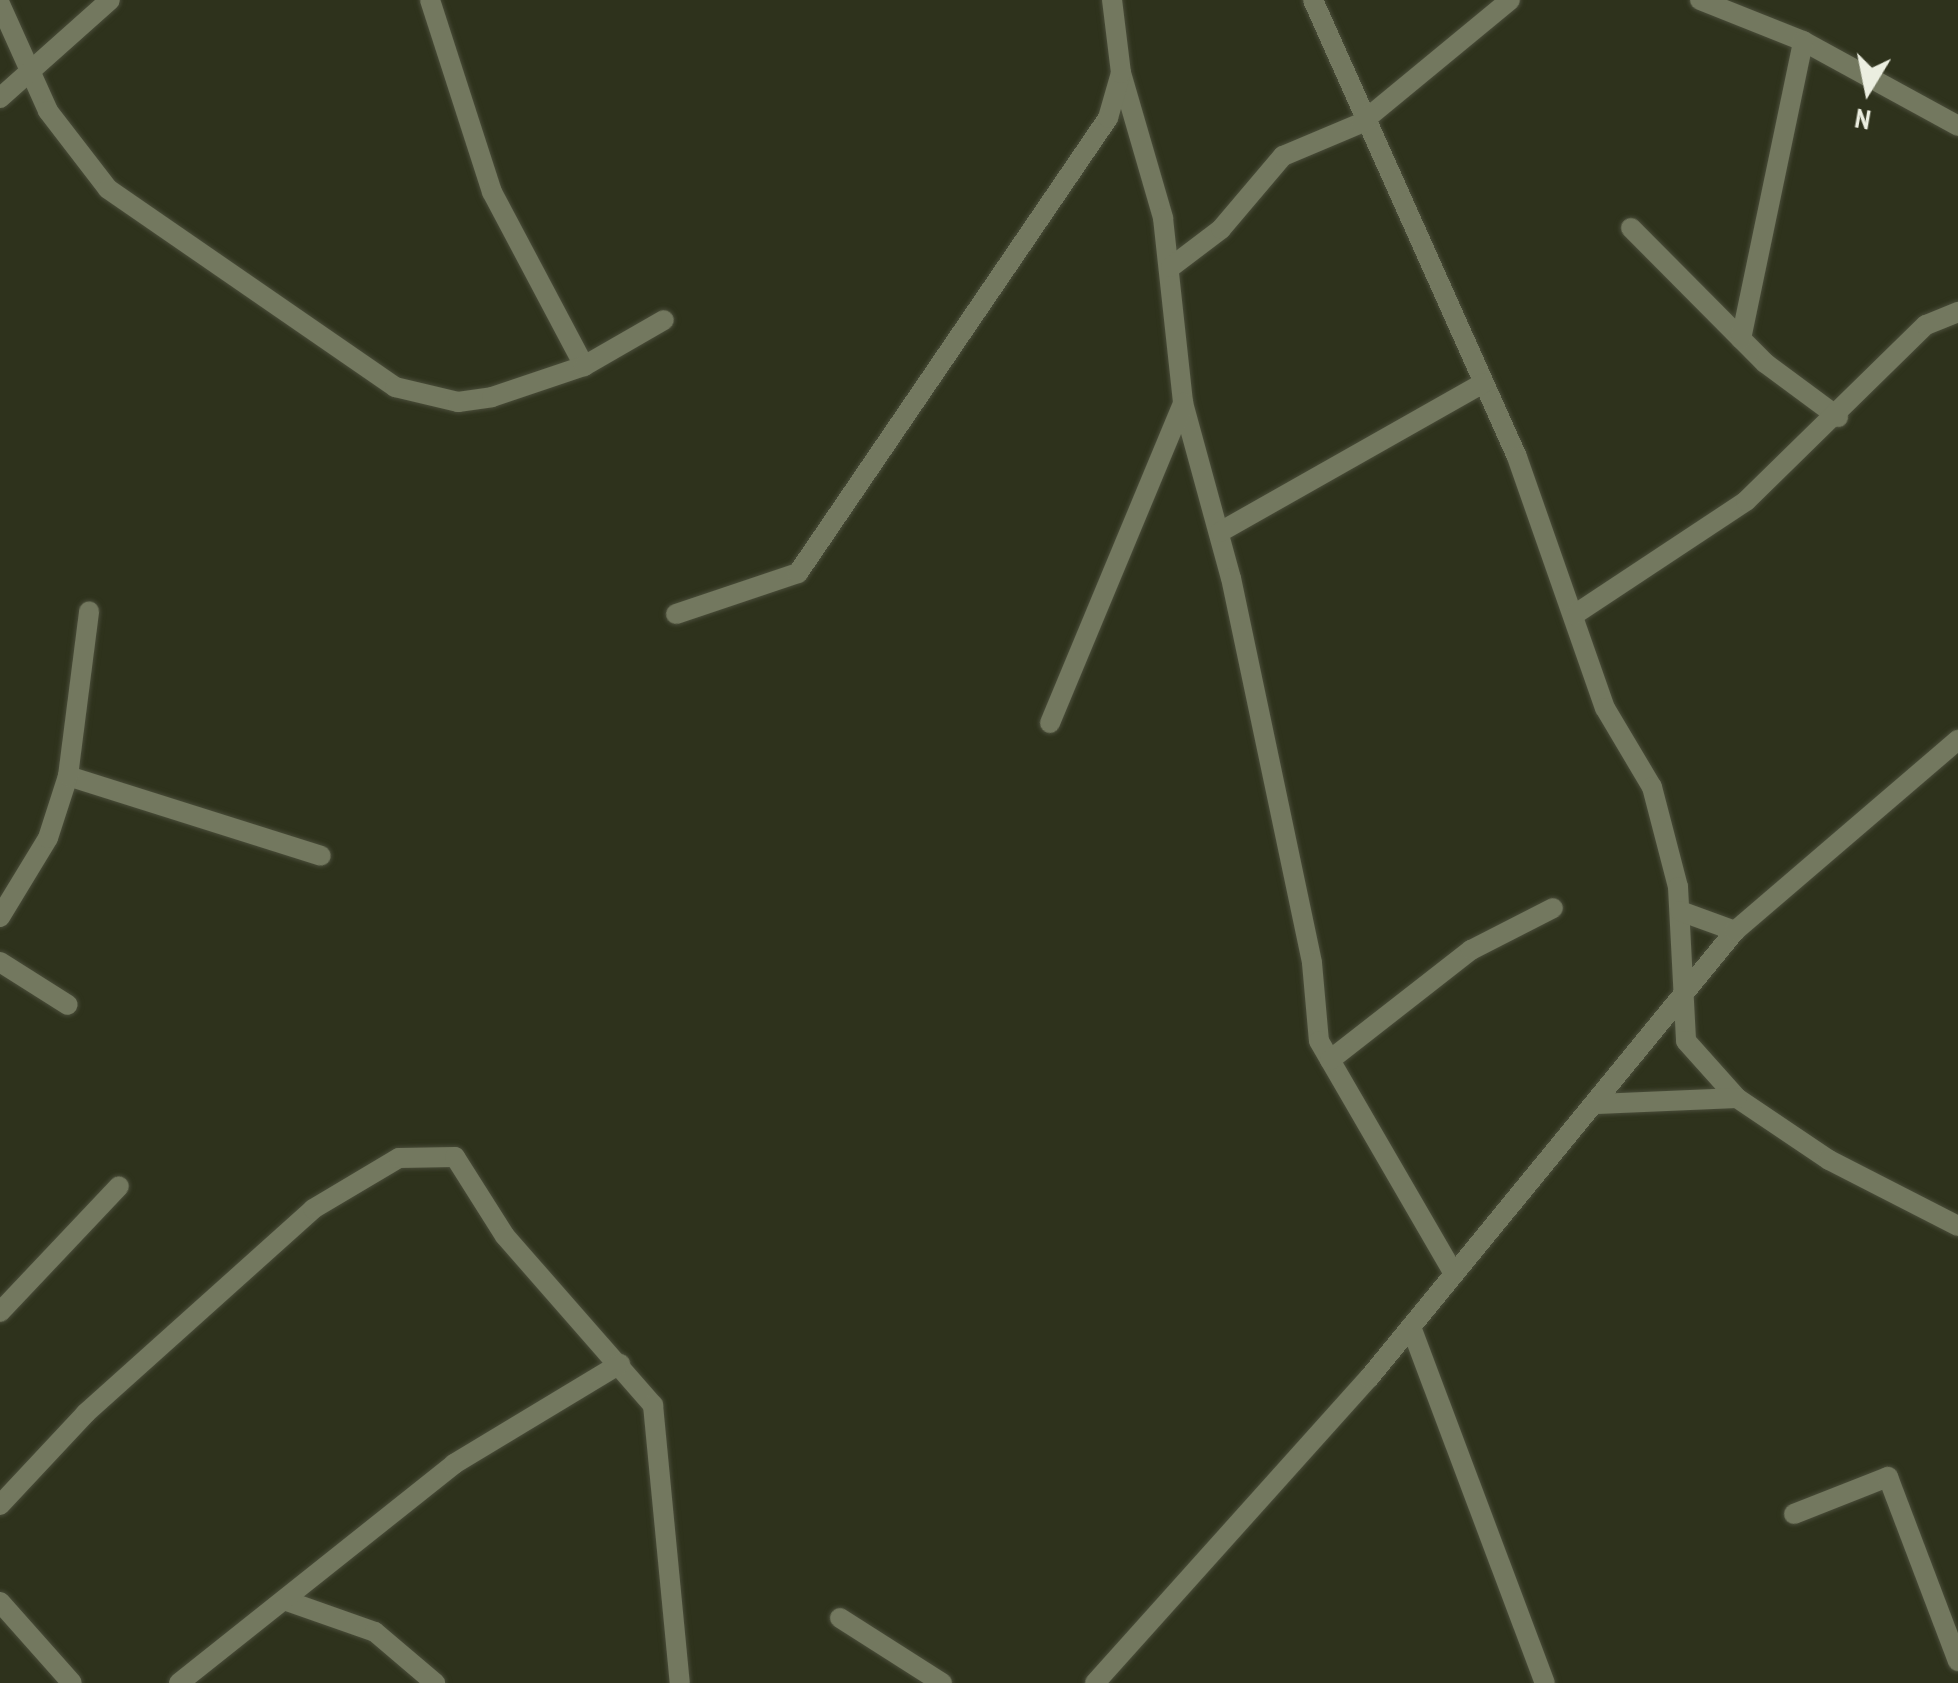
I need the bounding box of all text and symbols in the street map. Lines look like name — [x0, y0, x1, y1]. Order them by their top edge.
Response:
north arrow — [1818, 40, 1918, 140]
text: N — [1852, 101, 1873, 140]

